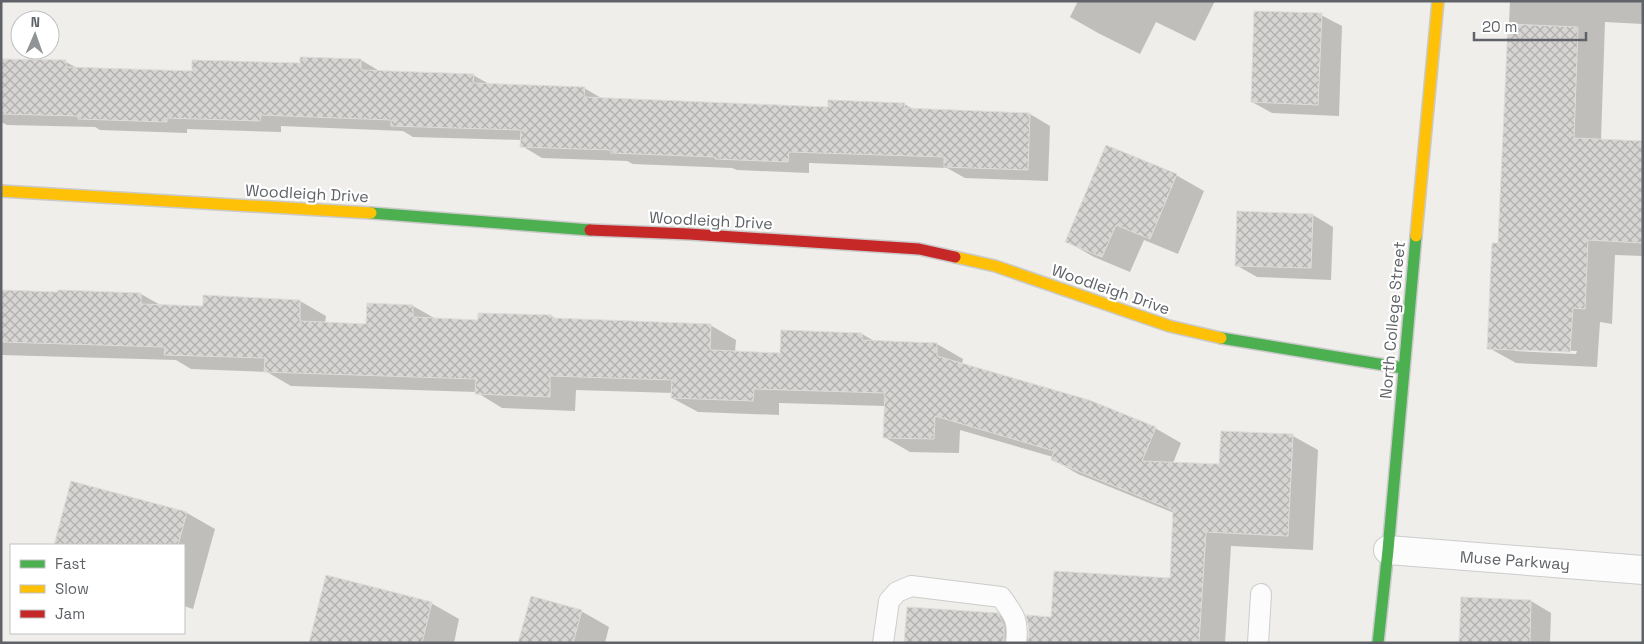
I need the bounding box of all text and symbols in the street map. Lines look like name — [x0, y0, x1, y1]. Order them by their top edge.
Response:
north arrow — [10, 10, 60, 60]
scale bar — [1474, 10, 1586, 42]
text: N — [30, 13, 40, 31]
text: 20 m — [1482, 17, 1517, 36]
street label: Woodleigh Drive — [245, 180, 369, 207]
street label: Woodleigh Drive — [649, 207, 773, 234]
street label: North College Street — [1375, 240, 1410, 400]
street label: Woodleigh Drive — [1049, 259, 1173, 320]
legend — [10, 544, 185, 634]
street label: Muse Parkway — [1459, 546, 1571, 575]
text: Fast — [55, 554, 86, 573]
text: Slow — [55, 579, 89, 598]
text: Jam — [55, 604, 85, 623]

